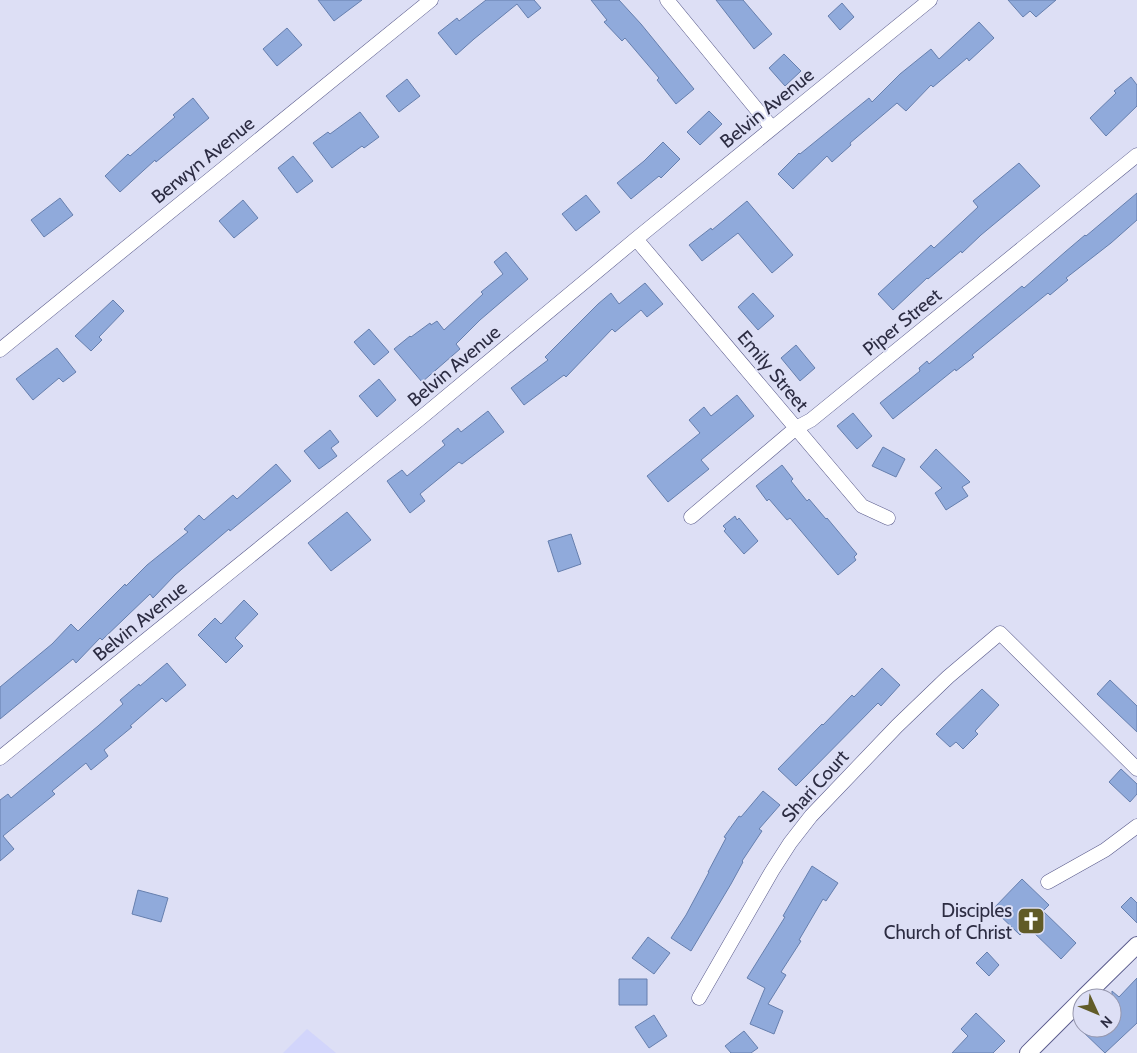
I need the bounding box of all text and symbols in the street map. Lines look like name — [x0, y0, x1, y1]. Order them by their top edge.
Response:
street label: Belvin Avenue — [715, 63, 819, 153]
street label: Berwyn Avenue — [147, 111, 259, 208]
street label: Piper Street — [858, 283, 946, 361]
street label: Belvin Avenue — [403, 320, 505, 411]
street label: Emily Street — [733, 326, 814, 416]
street label: Belvin Avenue — [88, 576, 192, 666]
street label: Shari Court — [777, 745, 854, 827]
place label: Disciples Church of Christ — [884, 899, 1013, 944]
church icon: Disciples Church of Christ — [1016, 906, 1046, 936]
north arrow — [1072, 988, 1122, 1038]
text: N — [1096, 1012, 1116, 1032]

